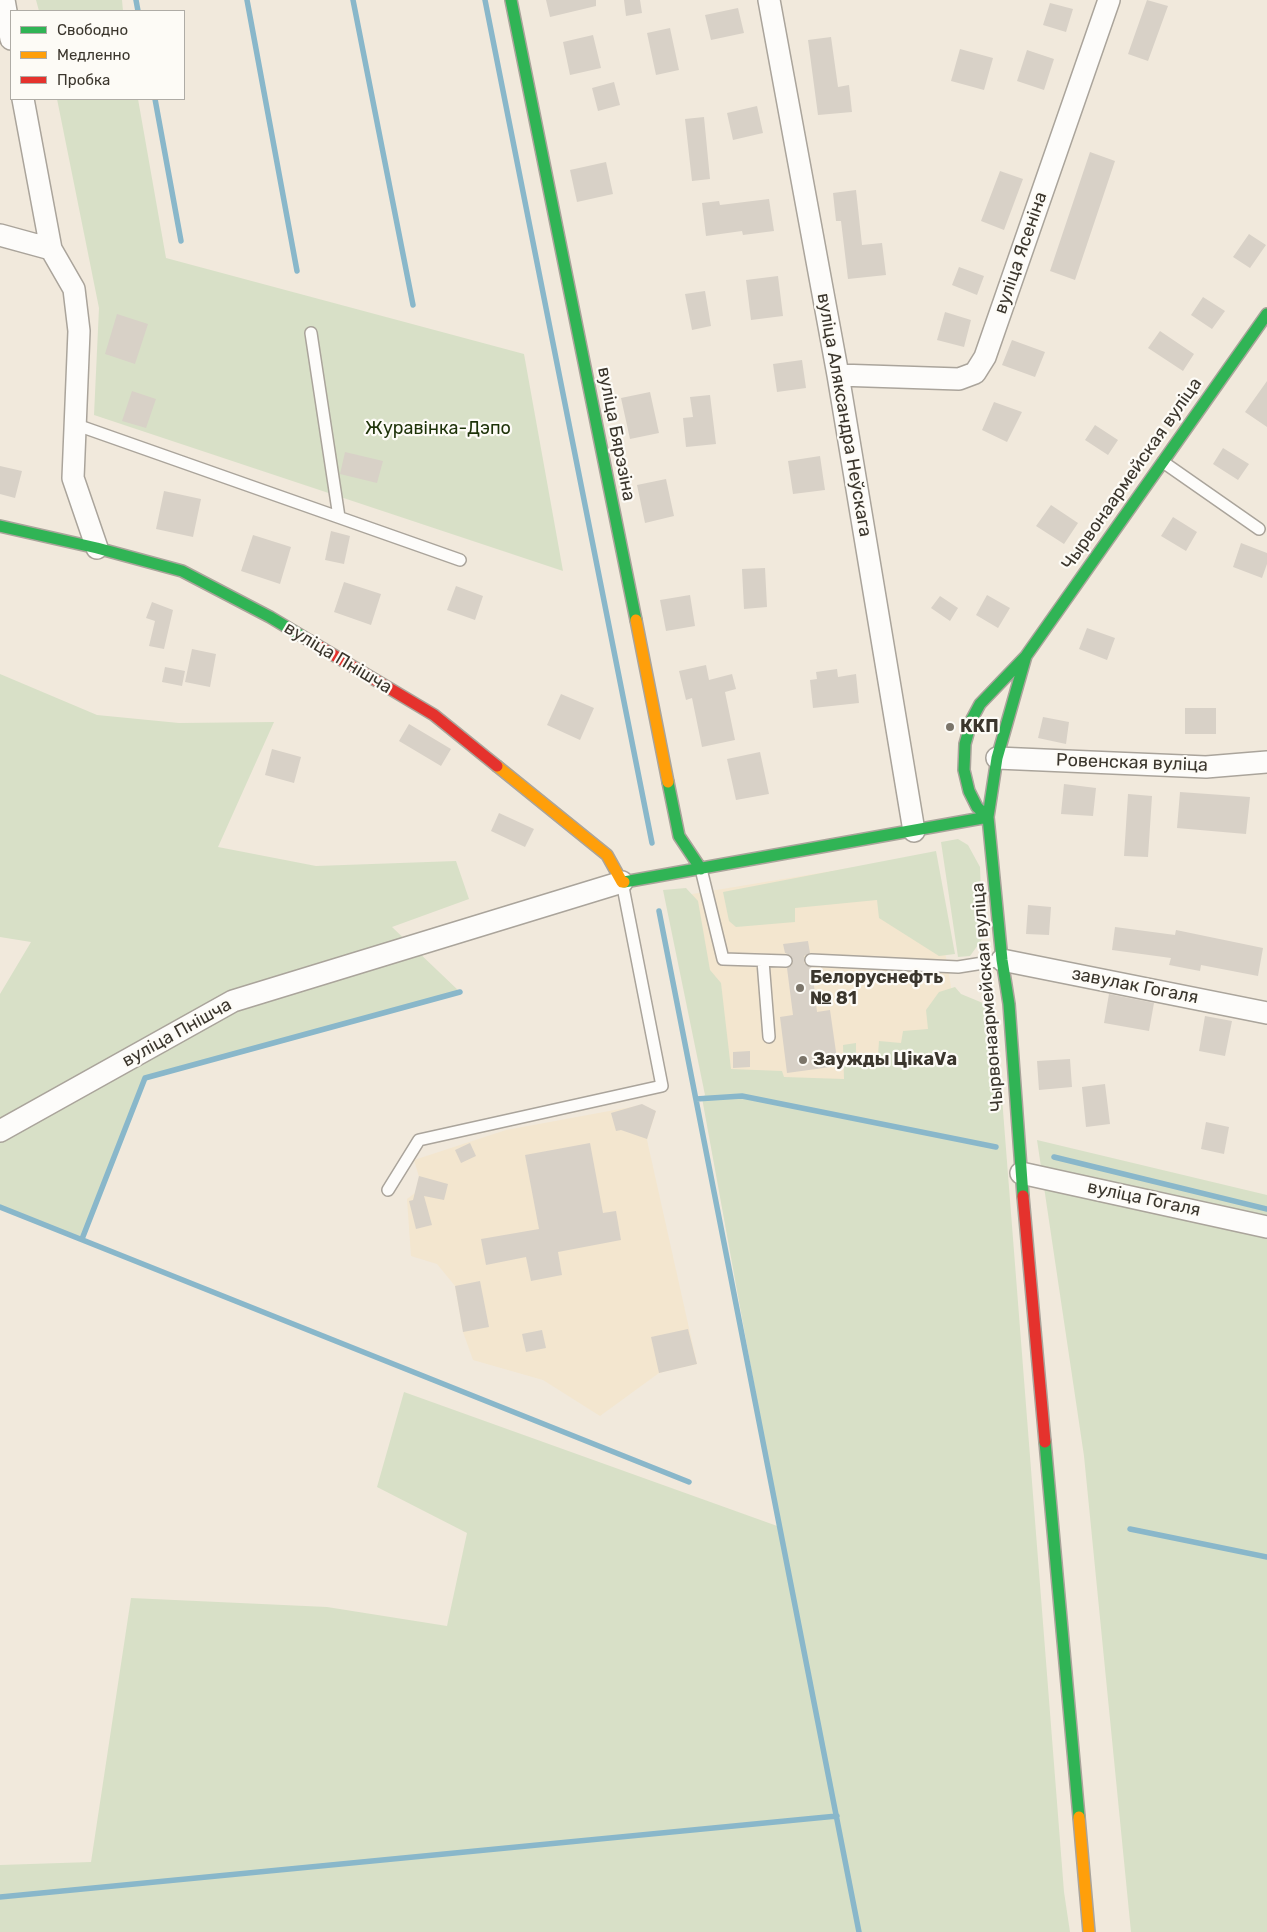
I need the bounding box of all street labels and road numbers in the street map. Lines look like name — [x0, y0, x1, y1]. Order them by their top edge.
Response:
street label: вуліца Ясеніна — [990, 189, 1052, 317]
street label: вуліца Аляксандра Неўскага — [812, 291, 876, 539]
street label: вуліца Бярэзіна — [592, 365, 640, 503]
street label: Чырвонаармейская вуліца — [1057, 374, 1207, 574]
street label: вуліца Пнішча — [280, 617, 396, 699]
street label: Ровенская вуліца — [1056, 750, 1208, 776]
street label: Чырвонаармейская вуліца — [967, 882, 1009, 1112]
street label: завулак Гогаля — [1070, 963, 1200, 1009]
street label: вуліца Пнішча — [118, 994, 236, 1072]
street label: вуліца Гогаля — [1085, 1176, 1203, 1222]

